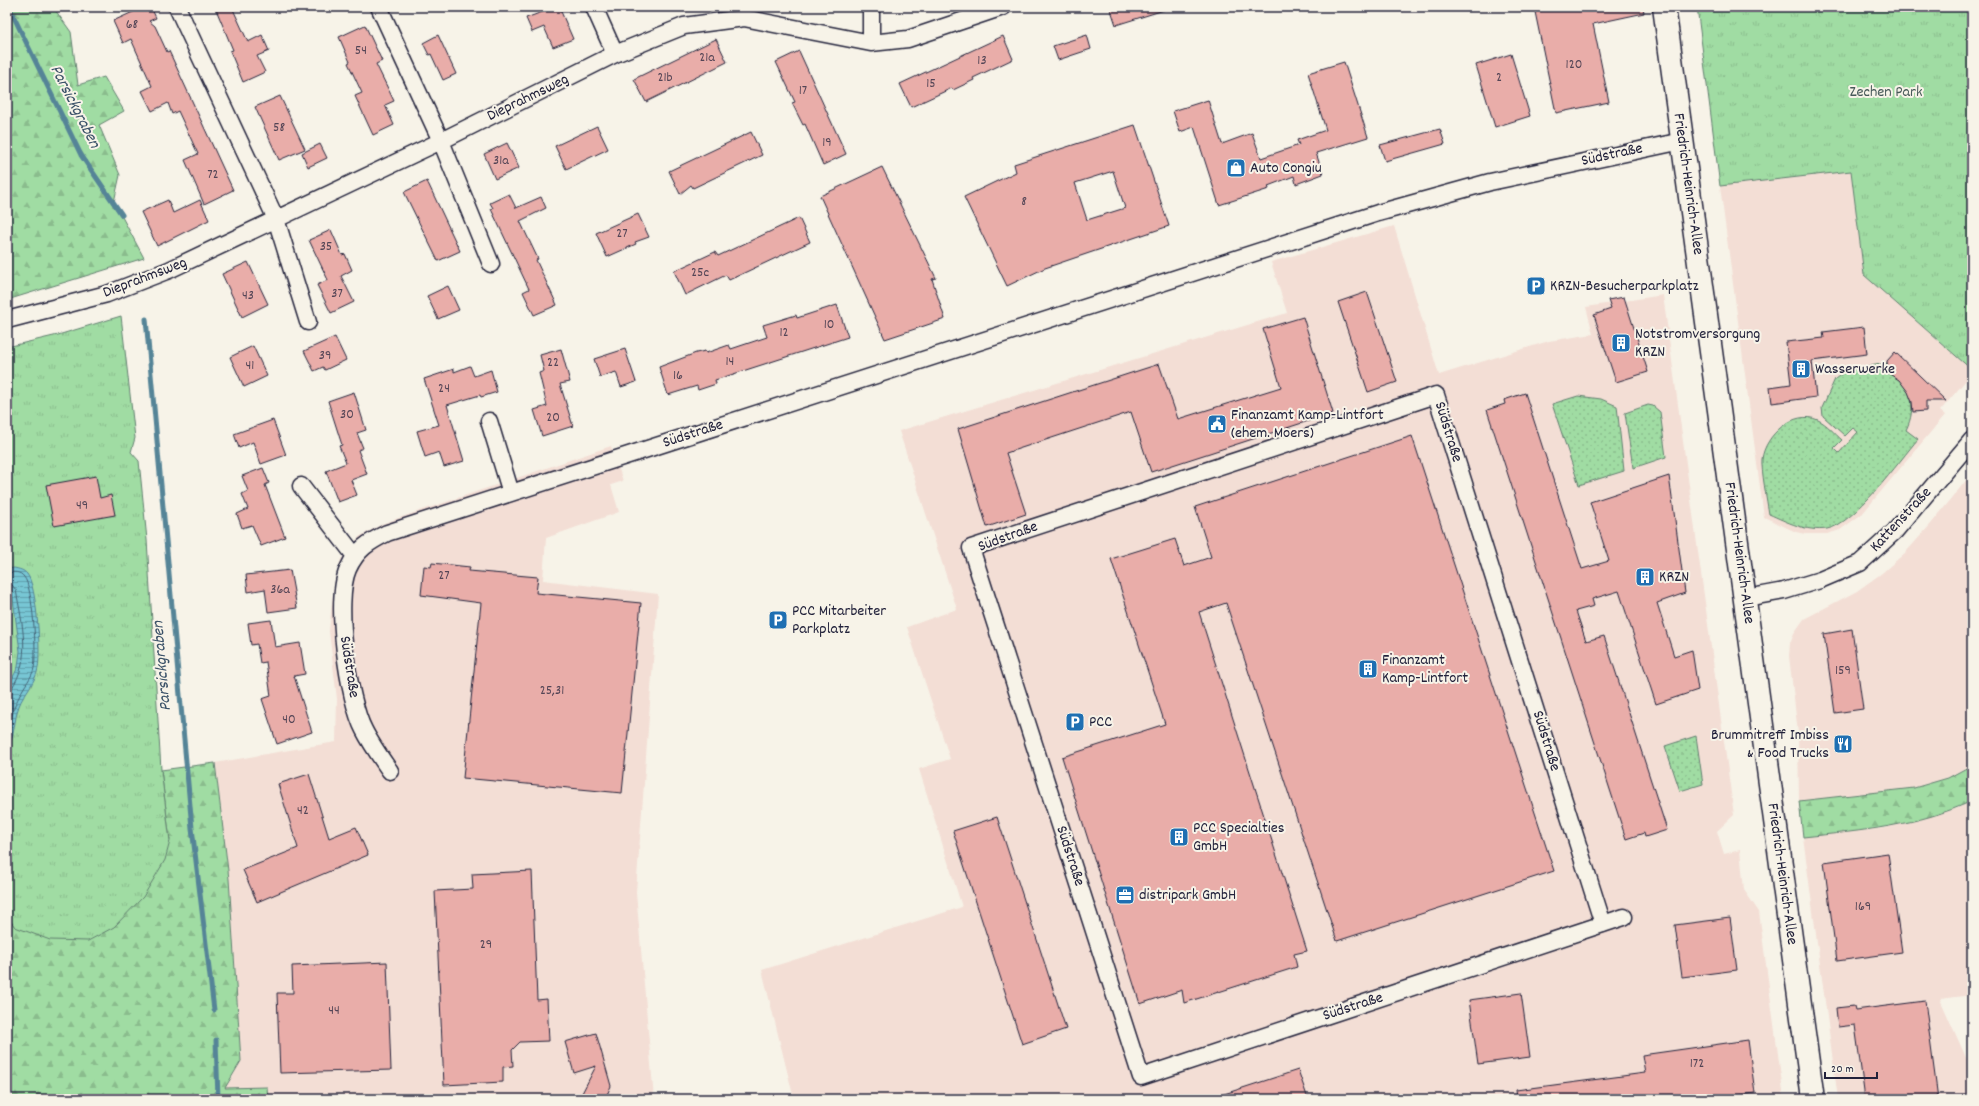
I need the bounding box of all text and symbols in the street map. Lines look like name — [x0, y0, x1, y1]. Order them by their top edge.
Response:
house number: 68 — [126, 15, 139, 35]
house number: 54 — [355, 41, 367, 61]
house number: 21a — [699, 48, 715, 68]
house number: 13 — [977, 51, 987, 71]
house number: 120 — [1566, 55, 1582, 75]
water label: Parsickgraben — [43, 61, 106, 154]
street label: Dieprahmsweg — [483, 68, 573, 128]
house number: 21b — [657, 68, 673, 88]
house number: 2 — [1496, 68, 1502, 88]
house number: 15 — [926, 74, 936, 94]
house number: 17 — [799, 81, 807, 101]
park label: Zechen Park — [1849, 81, 1923, 104]
street label: Friedrich-Heinrich-Allee — [1667, 112, 1709, 256]
house number: 58 — [273, 118, 285, 138]
house number: 19 — [822, 133, 832, 153]
street label: Südstraße — [1579, 137, 1645, 173]
house number: 31a — [493, 151, 509, 171]
shop icon: Auto Congiu — [1225, 157, 1247, 179]
place label: Auto Congiu — [1250, 157, 1322, 180]
house number: 72 — [207, 165, 219, 185]
house number: 8 — [1021, 192, 1027, 212]
house number: 27 — [616, 224, 628, 244]
house number: 35 — [320, 237, 332, 257]
street label: Dieprahmsweg — [100, 251, 190, 305]
house number: 25c — [691, 263, 709, 283]
parking icon: KRZN-Besucherparkplatz — [1525, 275, 1547, 297]
place label: KRZN-Besucherparkplatz — [1550, 275, 1699, 298]
house number: 37 — [331, 284, 343, 304]
house number: 43 — [242, 286, 254, 306]
house number: 10 — [824, 315, 834, 335]
house number: 12 — [779, 323, 789, 343]
place label: Notstromversorgung KRZN — [1635, 323, 1760, 364]
building icon: Notstromversorgung KRZN — [1610, 332, 1632, 354]
house number: 39 — [319, 346, 331, 366]
house number: 14 — [726, 352, 734, 372]
house number: 22 — [547, 353, 559, 373]
house number: 41 — [246, 356, 254, 376]
building icon: Wasserwerke — [1790, 358, 1812, 380]
place label: Wasserwerke — [1815, 358, 1895, 381]
house number: 16 — [673, 366, 683, 386]
house number: 24 — [438, 379, 450, 399]
street label: Südstraße — [1428, 399, 1468, 465]
place label: Finanzamt Kamp-Lintfort (ehem. Moers) — [1231, 404, 1384, 445]
house number: 30 — [340, 405, 354, 425]
house number: 20 — [546, 408, 560, 428]
street label: Südstraße — [660, 413, 726, 455]
public building icon: Finanzamt Kamp-Lintfort (ehem. Moers) — [1206, 413, 1228, 435]
street label: Friedrich-Heinrich-Allee — [1718, 481, 1760, 625]
street label: Kattenstraße — [1865, 482, 1937, 558]
house number: 49 — [76, 496, 88, 516]
street label: Südstraße — [975, 516, 1041, 558]
house number: 27 — [438, 566, 450, 586]
building icon: KRZN — [1634, 566, 1656, 588]
place label: KRZN — [1659, 566, 1689, 589]
house number: 36a — [270, 580, 290, 600]
place label: PCC Mitarbeiter Parkplatz — [792, 600, 886, 641]
parking icon: PCC Mitarbeiter Parkplatz — [767, 609, 789, 631]
water label: Parsickgraben — [147, 619, 179, 712]
street label: Südstraße — [333, 634, 365, 700]
place label: Finanzamt Kamp-Lintfort — [1382, 649, 1468, 690]
building icon: Finanzamt Kamp-Lintfort — [1357, 658, 1379, 680]
house number: 159 — [1835, 661, 1851, 681]
house number: 25,31 — [540, 681, 564, 701]
street label: Südstraße — [1526, 708, 1566, 774]
house number: 40 — [282, 710, 296, 730]
parking icon: PCC — [1064, 711, 1086, 733]
place label: PCC — [1089, 711, 1112, 734]
place label: Brummitreff Imbiss & Food Trucks — [1711, 724, 1829, 765]
restaurant icon: Brummitreff Imbiss & Food Trucks — [1832, 733, 1854, 755]
house number: 42 — [297, 801, 309, 821]
street label: Friedrich-Heinrich-Allee — [1761, 802, 1803, 946]
place label: PCC Specialties GmbH — [1193, 817, 1285, 858]
street label: Südstraße — [1049, 823, 1091, 889]
building icon: PCC Specialties GmbH — [1168, 826, 1190, 848]
office icon: distripark GmbH — [1114, 884, 1136, 906]
place label: distripark GmbH — [1139, 884, 1236, 907]
house number: 169 — [1855, 897, 1871, 917]
house number: 29 — [480, 935, 492, 955]
street label: Südstraße — [1320, 986, 1386, 1028]
house number: 44 — [328, 1001, 340, 1021]
house number: 172 — [1690, 1054, 1704, 1074]
scale bar — [1825, 1054, 1877, 1080]
text: 20 m — [1831, 1061, 1854, 1078]

